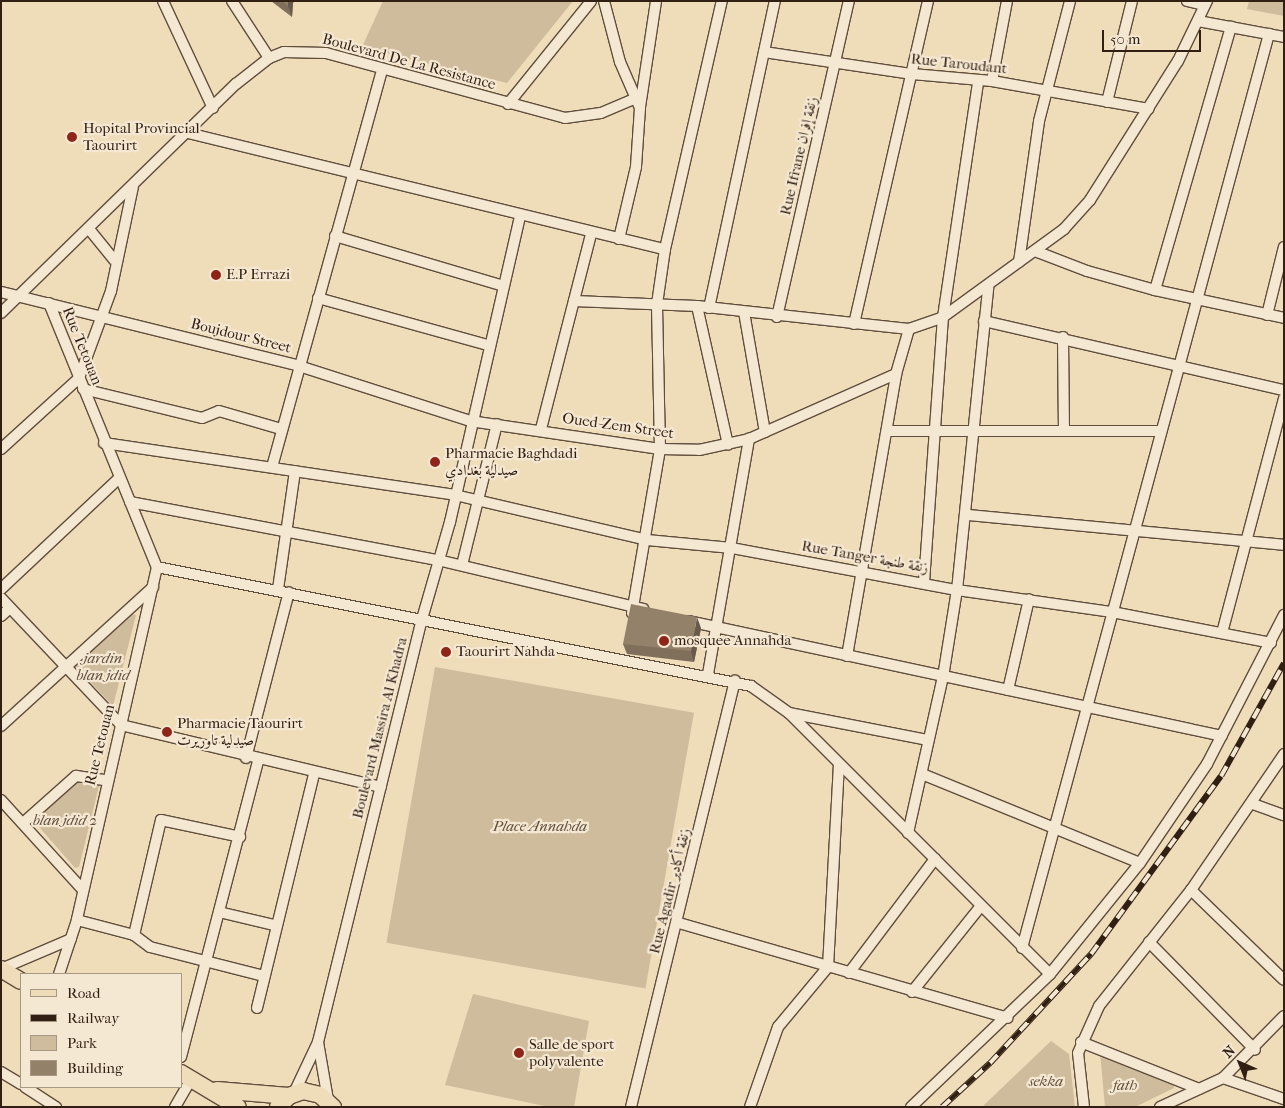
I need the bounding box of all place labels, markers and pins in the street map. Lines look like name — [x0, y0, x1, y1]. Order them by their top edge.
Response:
place label: Hopital Provincial Taourirt — [83, 119, 200, 154]
marker: Hopital Provincial Taourirt — [65, 130, 79, 144]
place label: E.P Errazi — [226, 266, 290, 284]
marker: E.P Errazi — [210, 269, 222, 281]
place label: Pharmacie Baghdadi صيدلية بغدادي — [445, 444, 578, 479]
marker: Pharmacie Baghdadi صيدلية بغدادي — [429, 456, 441, 468]
place label: mosquee Annahda — [674, 632, 791, 650]
marker: mosquee Annahda — [658, 635, 670, 647]
place label: Taourirt Nahda — [456, 643, 555, 661]
marker: Taourirt Nahda — [440, 646, 452, 658]
place label: Pharmacie Taourirt صيدلية تاوريرت — [177, 714, 303, 749]
marker: Pharmacie Taourirt صيدلية تاوريرت — [161, 726, 173, 738]
place label: Salle de sport polyvalente — [529, 1035, 614, 1070]
marker: Salle de sport polyvalente — [513, 1047, 525, 1059]

